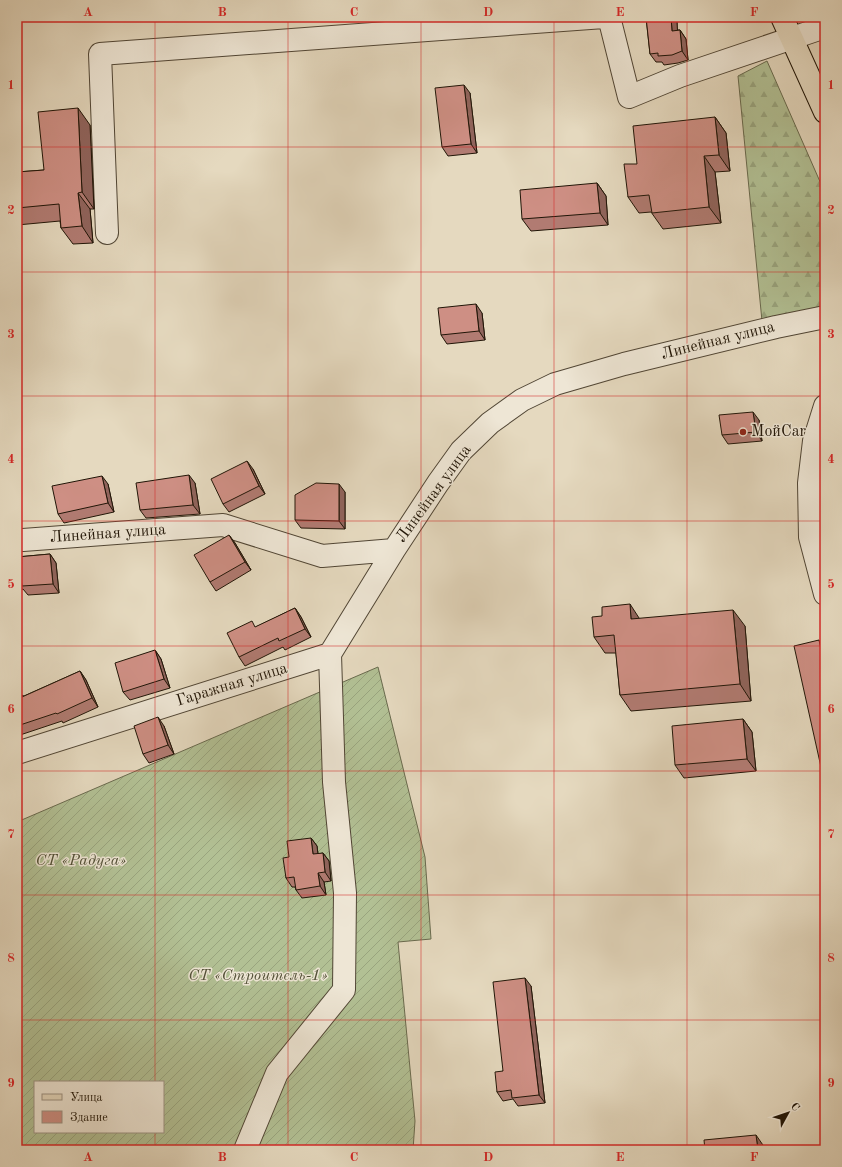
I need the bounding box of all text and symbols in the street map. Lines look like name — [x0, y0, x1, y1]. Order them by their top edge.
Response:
text: A — [83, 6, 93, 19]
text: B — [217, 6, 227, 19]
text: C — [350, 6, 358, 19]
text: D — [483, 6, 493, 19]
text: E — [616, 6, 625, 19]
text: F — [750, 6, 759, 19]
text: 1 — [7, 79, 15, 92]
text: 1 — [827, 79, 835, 92]
text: 2 — [7, 204, 15, 217]
text: 2 — [827, 204, 835, 217]
street label: Линейная улица — [660, 319, 776, 363]
text: 3 — [7, 328, 15, 341]
text: 3 — [827, 328, 835, 341]
place label: МойCar — [751, 424, 807, 440]
marker: МойCar — [738, 427, 748, 437]
street label: Линейная улица — [393, 442, 475, 546]
text: 4 — [7, 453, 15, 466]
text: 4 — [827, 453, 835, 466]
street label: Линейная улица — [49, 522, 167, 546]
text: 5 — [7, 578, 15, 591]
text: 5 — [827, 578, 835, 591]
street label: Гаражная улица — [174, 660, 290, 710]
text: 6 — [7, 703, 15, 716]
text: 6 — [827, 703, 835, 716]
text: 7 — [7, 828, 15, 841]
text: 7 — [827, 828, 835, 841]
park label: СТ «Радуга» — [36, 853, 126, 869]
text: 8 — [7, 952, 15, 965]
text: 8 — [827, 952, 835, 965]
park label: СТ «Строитель-1» — [188, 968, 328, 984]
text: 9 — [7, 1077, 15, 1090]
text: 9 — [827, 1077, 835, 1090]
legend — [34, 1081, 164, 1133]
text: Улица — [70, 1092, 103, 1104]
north arrow — [768, 1093, 808, 1133]
text: С — [788, 1101, 801, 1114]
text: Здание — [70, 1112, 108, 1124]
text: A — [83, 1151, 93, 1164]
text: B — [217, 1151, 227, 1164]
text: C — [350, 1151, 358, 1164]
text: D — [483, 1151, 493, 1164]
text: E — [616, 1151, 625, 1164]
text: F — [750, 1151, 759, 1164]

